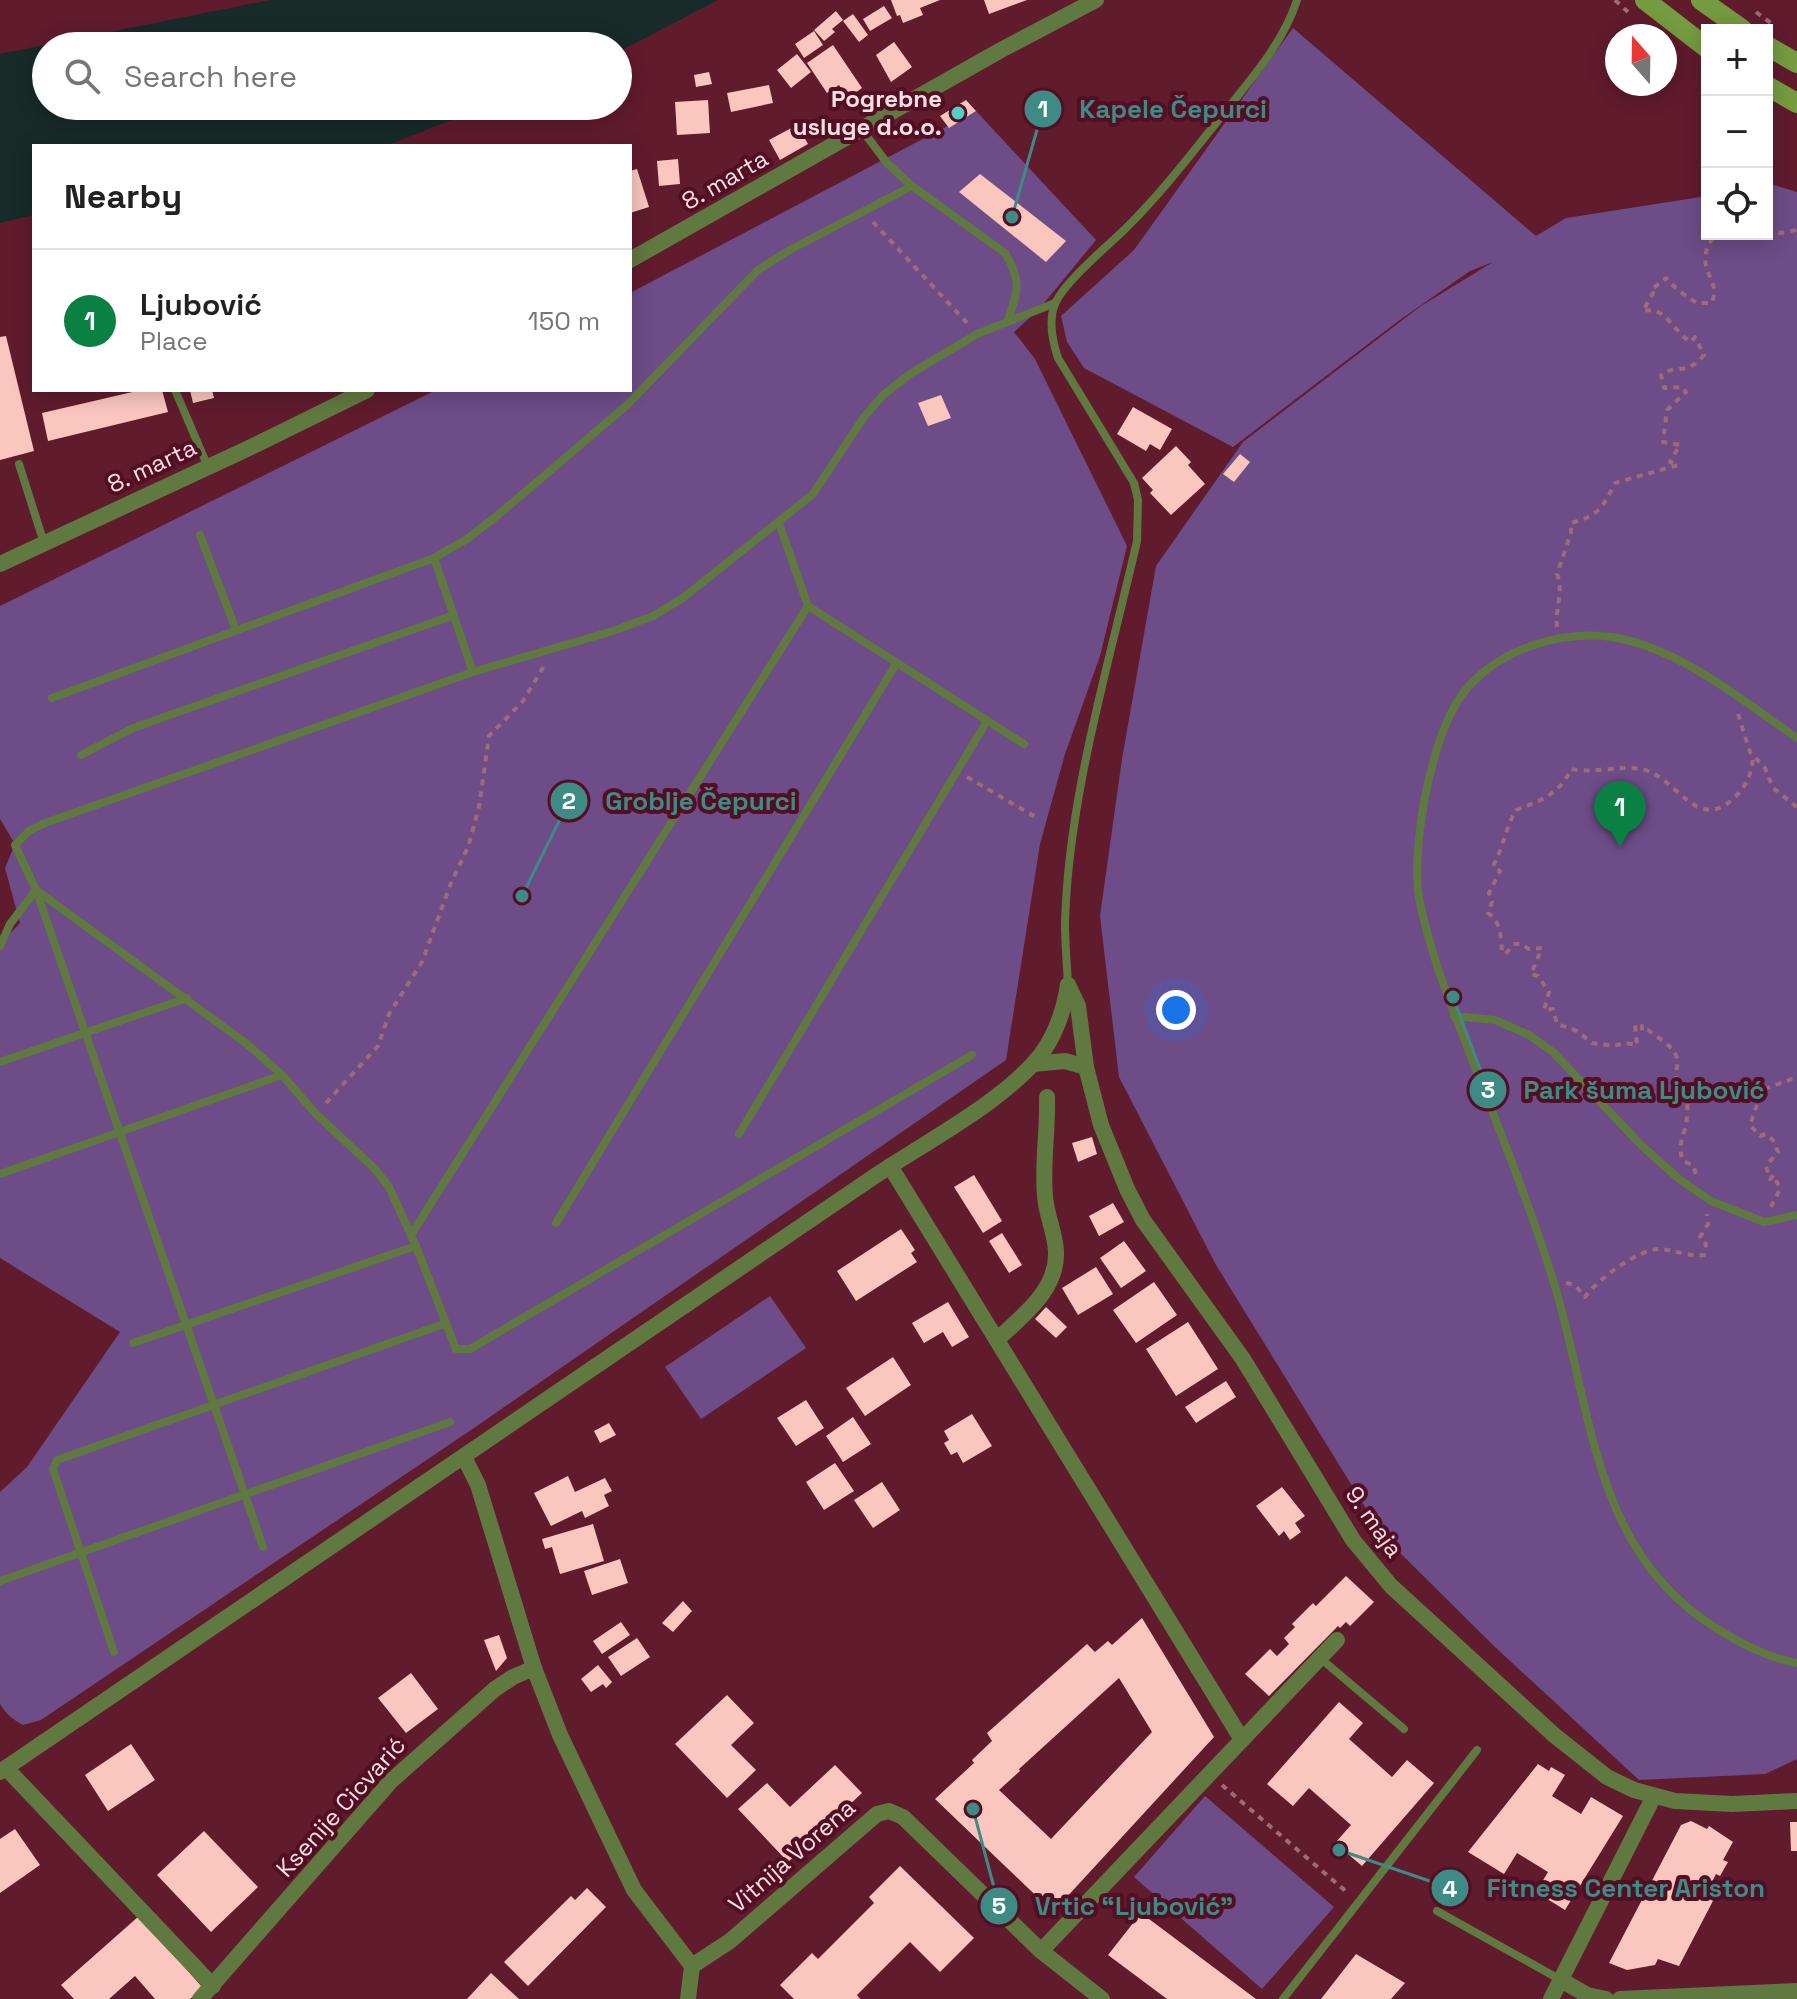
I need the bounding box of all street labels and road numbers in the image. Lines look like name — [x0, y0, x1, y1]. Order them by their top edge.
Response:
street label: 8. marta — [676, 142, 774, 217]
street label: 8. marta — [102, 431, 201, 500]
street label: 9. maja — [1339, 1480, 1410, 1564]
street label: Ksenije Cicvarić — [269, 1730, 412, 1884]
street label: Vitnija Vorena — [722, 1792, 862, 1919]

